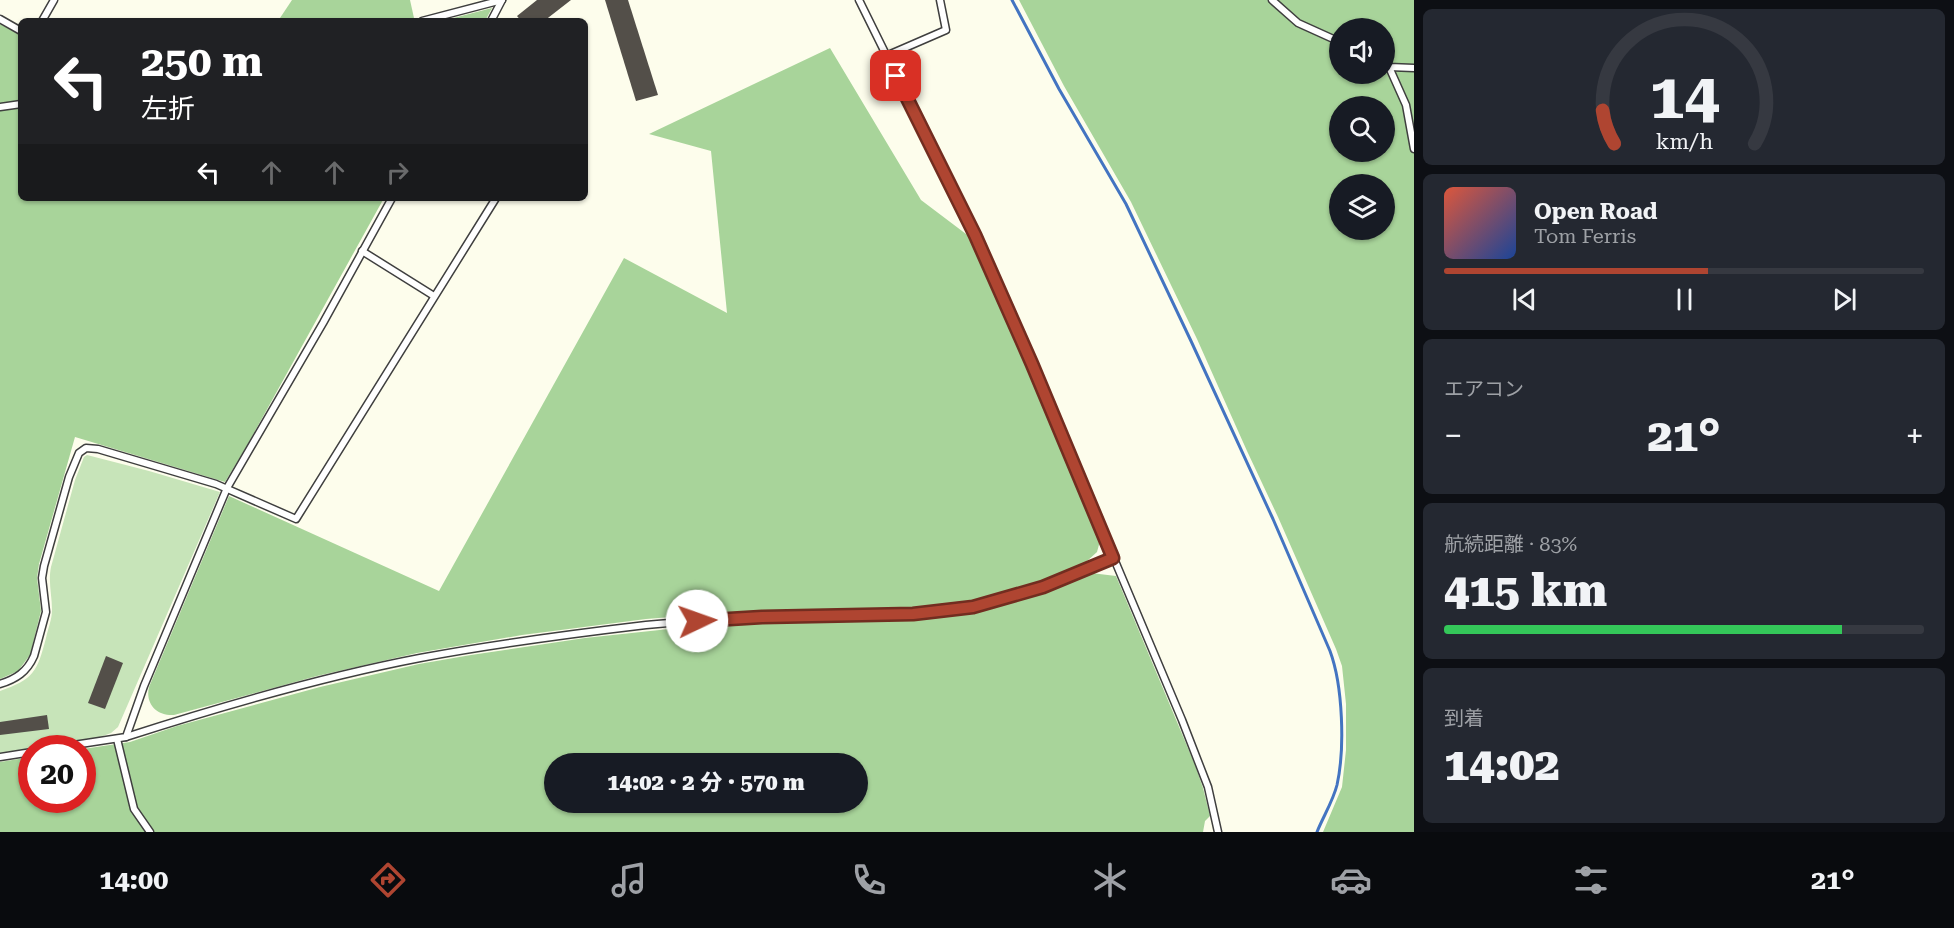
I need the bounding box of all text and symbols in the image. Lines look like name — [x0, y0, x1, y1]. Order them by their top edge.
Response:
map controls — [1329, 18, 1395, 240]
button: sound — [1329, 18, 1395, 84]
text: 250 m — [141, 37, 263, 86]
icon: left — [42, 42, 120, 120]
pin — [870, 50, 921, 101]
icon: arrive — [879, 59, 912, 92]
text: 14 — [1649, 60, 1719, 133]
text: 左折 — [141, 93, 195, 125]
button: search — [1329, 96, 1395, 162]
text: km/h — [1655, 129, 1713, 154]
icon: left — [192, 156, 225, 189]
icon: ahead — [255, 156, 288, 189]
icon: ahead — [318, 156, 351, 189]
icon: right — [381, 156, 414, 189]
button: layers — [1329, 174, 1395, 240]
text: Open Road — [1534, 199, 1657, 224]
text: Tom Ferris — [1534, 224, 1636, 248]
icon: previous — [1508, 283, 1541, 316]
icon: pause — [1668, 283, 1701, 316]
icon: next — [1828, 283, 1861, 316]
text: エアコン — [1444, 377, 1524, 401]
text: 21° — [1648, 409, 1721, 462]
text: − — [1444, 416, 1462, 455]
text: + — [1906, 416, 1924, 455]
text: 航続距離 · 83% — [1444, 532, 1577, 556]
text: 415 km — [1444, 564, 1607, 617]
position arrow — [665, 589, 729, 653]
text: 到着 — [1444, 706, 1484, 730]
speed limit sign: 20 — [18, 735, 96, 813]
text: 14:02 — [1444, 738, 1560, 791]
text: 14:02 · 2 分 · 570 m — [607, 770, 805, 795]
icon: directions — [367, 859, 409, 901]
icon: music — [608, 859, 650, 901]
icon: phone — [848, 859, 890, 901]
icon: climate — [1089, 859, 1131, 901]
icon: car — [1330, 859, 1372, 901]
icon: filters — [1570, 859, 1612, 901]
text: 14:00 — [99, 864, 168, 896]
text: 21° — [1811, 864, 1855, 896]

